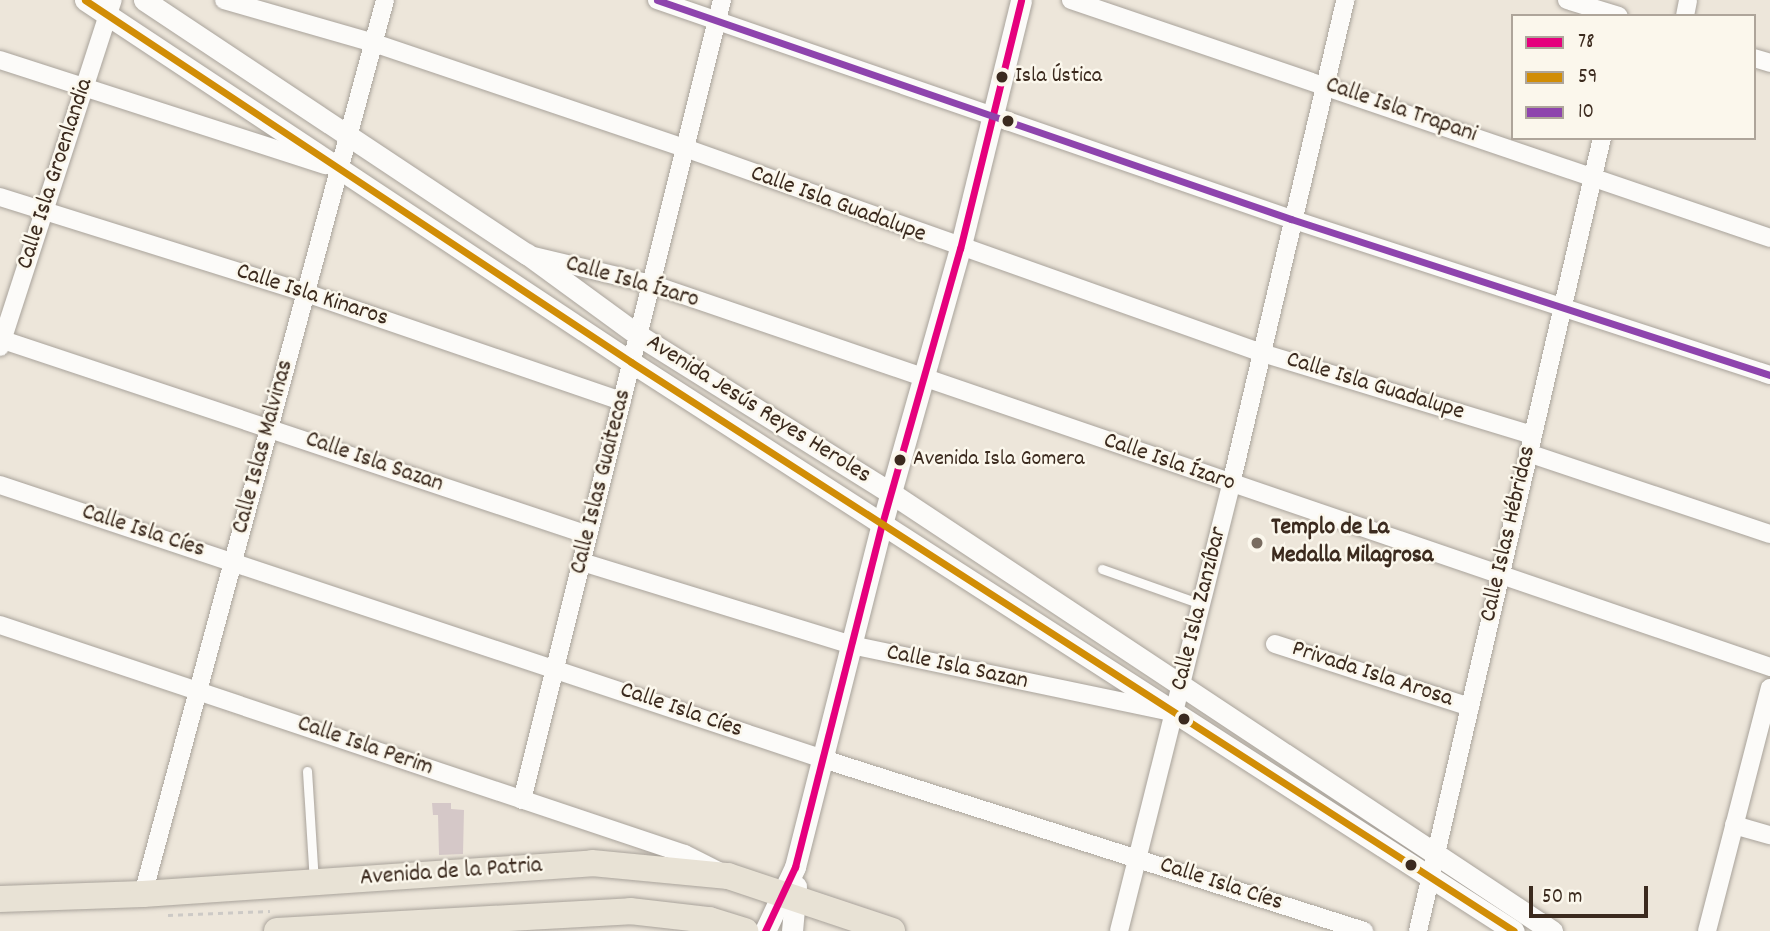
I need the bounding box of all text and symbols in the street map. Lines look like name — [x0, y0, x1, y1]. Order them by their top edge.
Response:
legend — [1511, 14, 1756, 140]
text: 78 — [1578, 28, 1594, 58]
text: 59 — [1578, 63, 1597, 93]
place label: Isla Ústica — [1015, 64, 1102, 90]
marker: Isla Ústica — [995, 70, 1009, 84]
street label: Calle Isla Trapani — [1322, 72, 1480, 150]
street label: Calle Isla Groenlandia — [12, 75, 100, 273]
text: 10 — [1578, 98, 1594, 128]
unlabelled marker — [1001, 114, 1015, 128]
street label: Calle Isla Guadalupe — [746, 160, 930, 250]
street label: Calle Isla Ízaro — [562, 250, 702, 316]
street label: Calle Isla Kinaros — [232, 258, 392, 334]
street label: Avenida Jesús Reyes Heroles — [640, 329, 876, 491]
street label: Calle Isla Guadalupe — [1283, 346, 1467, 428]
street label: Calle Islas Malvinas — [227, 357, 301, 537]
street label: Calle Islas Guaitecas — [565, 387, 639, 577]
street label: Calle Isla Sazan — [301, 426, 447, 500]
street label: Calle Isla Ízaro — [1099, 427, 1239, 499]
street label: Calle Islas Hébridas — [1475, 443, 1543, 625]
place label: Avenida Isla Gomera — [913, 447, 1085, 473]
marker: Avenida Isla Gomera — [893, 453, 907, 467]
street label: Calle Isla Cíes — [78, 499, 208, 565]
place label: Templo de La Medalla Milagrosa — [1271, 515, 1433, 571]
street label: Calle Isla Zanzíbar — [1166, 524, 1234, 694]
marker: Templo de La Medalla Milagrosa — [1249, 535, 1265, 551]
street label: Privada Isla Arosa — [1288, 635, 1456, 715]
street label: Calle Isla Sazan — [884, 639, 1030, 697]
street label: Calle Isla Cíes — [616, 677, 746, 745]
street label: Calle Isla Perim — [293, 710, 437, 784]
unlabelled marker — [1177, 712, 1191, 726]
street label: Avenida de la Patria — [359, 852, 543, 894]
street label: Calle Isla Cíes — [1156, 852, 1286, 918]
unlabelled marker — [1404, 858, 1418, 872]
scale bar — [1532, 872, 1651, 916]
text: 50 m — [1542, 883, 1582, 913]

